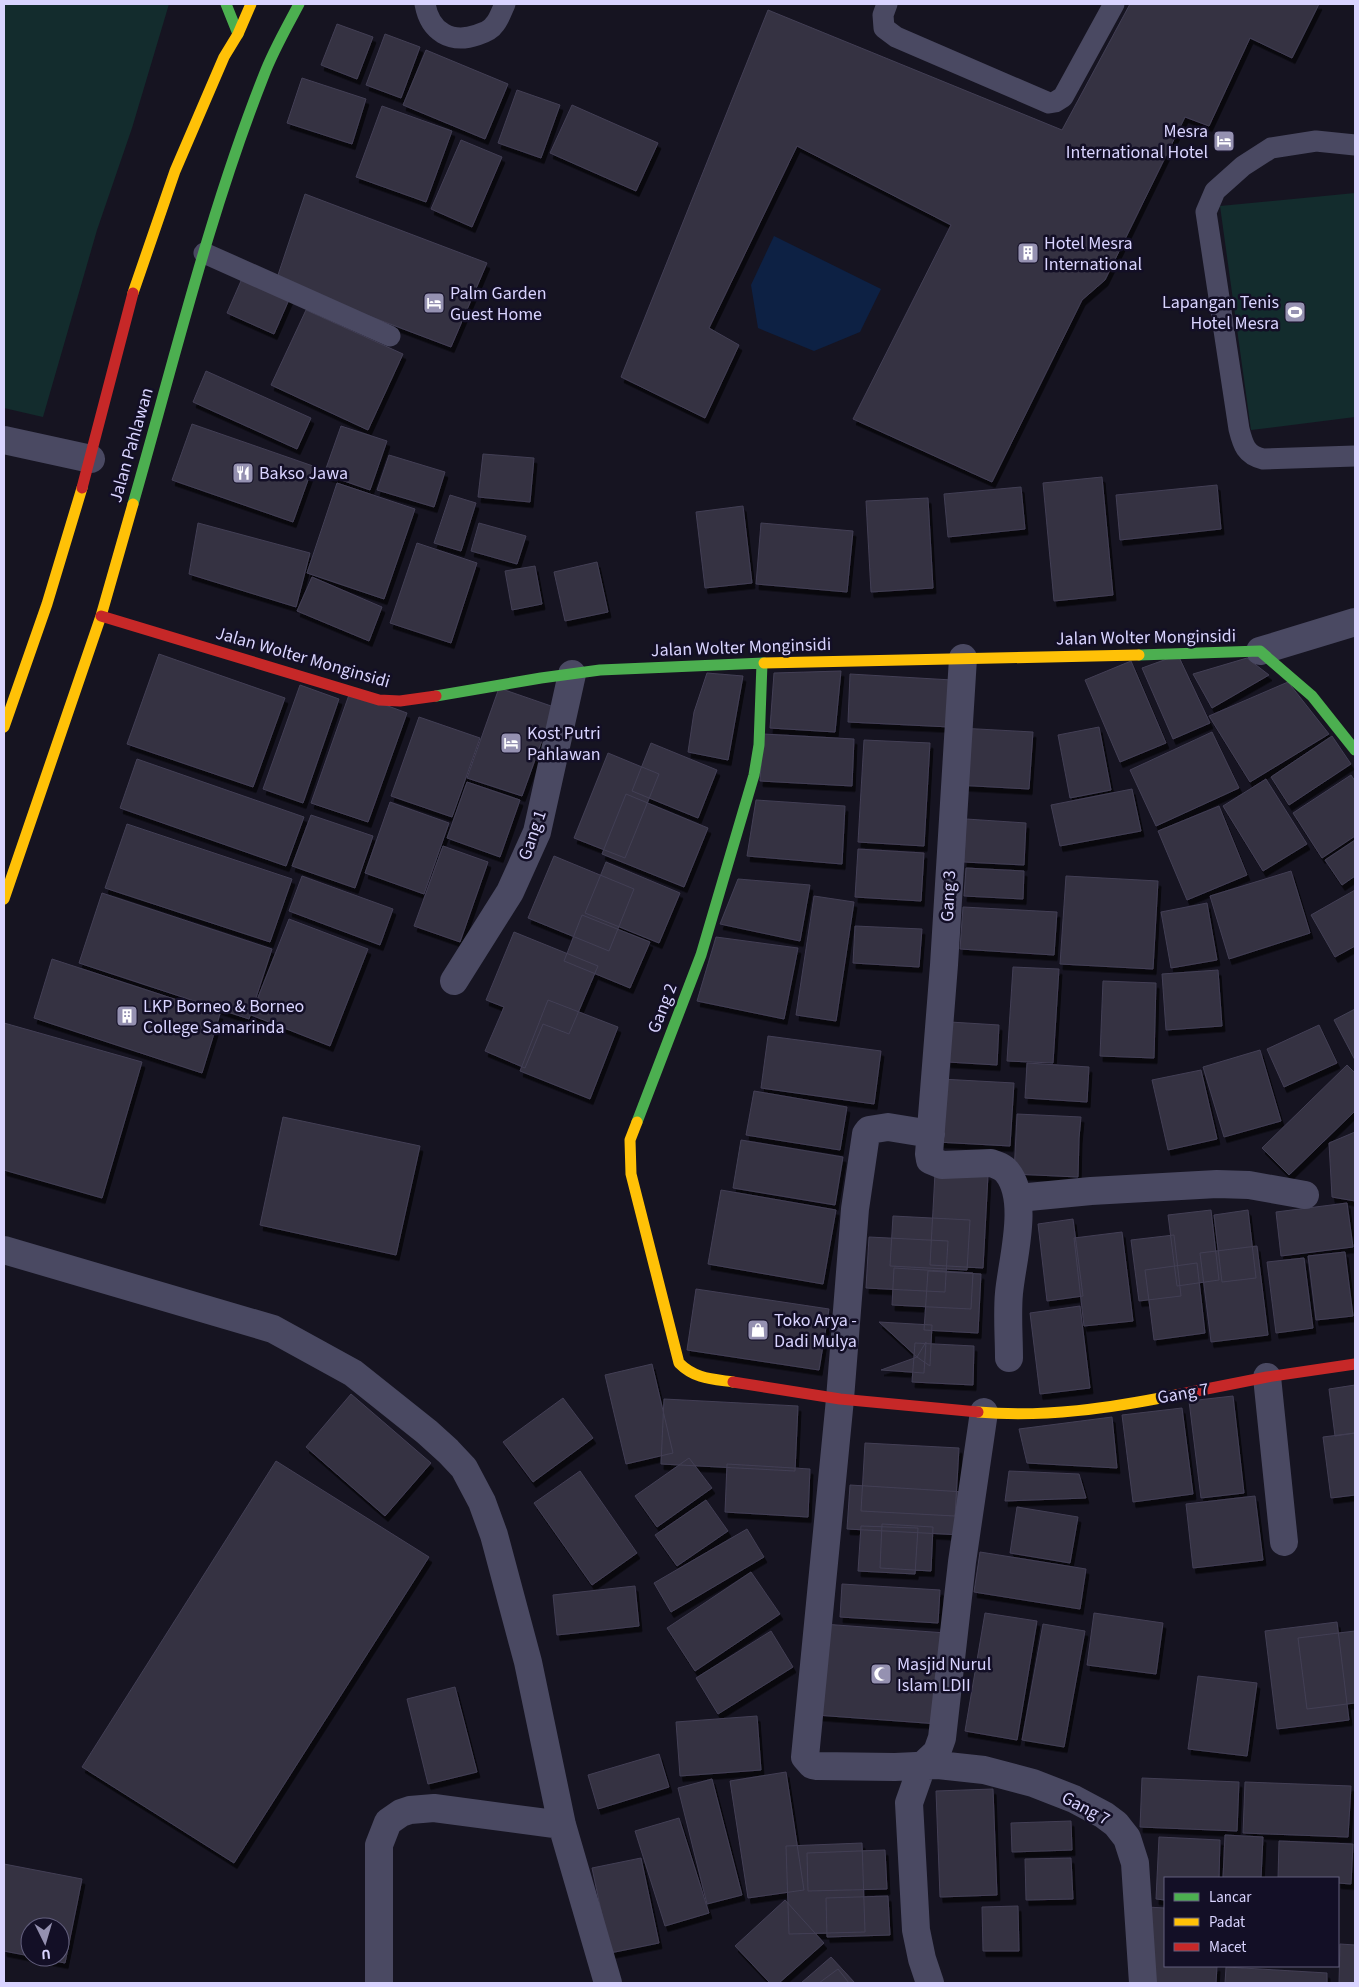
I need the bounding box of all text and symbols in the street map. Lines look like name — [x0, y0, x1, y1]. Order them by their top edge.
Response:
place label: Mesra International Hotel — [1066, 119, 1208, 165]
hotel icon: Mesra International Hotel — [1212, 129, 1236, 153]
place label: Hotel Mesra International — [1044, 231, 1142, 277]
building icon: Hotel Mesra International — [1016, 241, 1040, 265]
place label: Palm Garden Guest Home — [450, 281, 547, 327]
place label: Lapangan Tenis Hotel Mesra — [1162, 290, 1279, 336]
hotel icon: Palm Garden Guest Home — [422, 291, 446, 315]
sports icon: Lapangan Tenis Hotel Mesra — [1283, 300, 1307, 324]
street label: Jalan Pahlawan — [103, 385, 160, 506]
restaurant icon: Bakso Jawa — [231, 461, 255, 485]
place label: Bakso Jawa — [259, 461, 348, 486]
street label: Jalan Wolter Monginsidi — [213, 621, 393, 694]
street label: Jalan Wolter Monginsidi — [1056, 623, 1236, 652]
street label: Jalan Wolter Monginsidi — [650, 632, 832, 663]
place label: Kost Putri Pahlawan — [527, 721, 601, 767]
hotel icon: Kost Putri Pahlawan — [499, 731, 523, 755]
street label: Gang 1 — [512, 807, 553, 864]
street label: Gang 3 — [935, 870, 962, 922]
street label: Gang 2 — [642, 980, 683, 1037]
place label: LKP Borneo & Borneo College Samarinda — [143, 994, 304, 1040]
building icon: LKP Borneo & Borneo College Samarinda — [115, 1004, 139, 1028]
place label: Toko Arya - Dadi Mulya — [774, 1308, 857, 1354]
shop icon: Toko Arya - Dadi Mulya — [746, 1318, 770, 1342]
street label: Gang 7 — [1155, 1377, 1211, 1410]
place label: Masjid Nurul Islam LDII — [897, 1652, 991, 1698]
mosque icon: Masjid Nurul Islam LDII — [869, 1662, 893, 1686]
street label: Gang 7 — [1057, 1785, 1114, 1832]
legend — [1164, 1877, 1339, 1967]
text: Lancar — [1209, 1887, 1252, 1908]
text: Padat — [1209, 1912, 1245, 1933]
north arrow — [20, 1917, 70, 1967]
text: Macet — [1209, 1937, 1246, 1958]
text: U — [41, 1944, 52, 1964]

